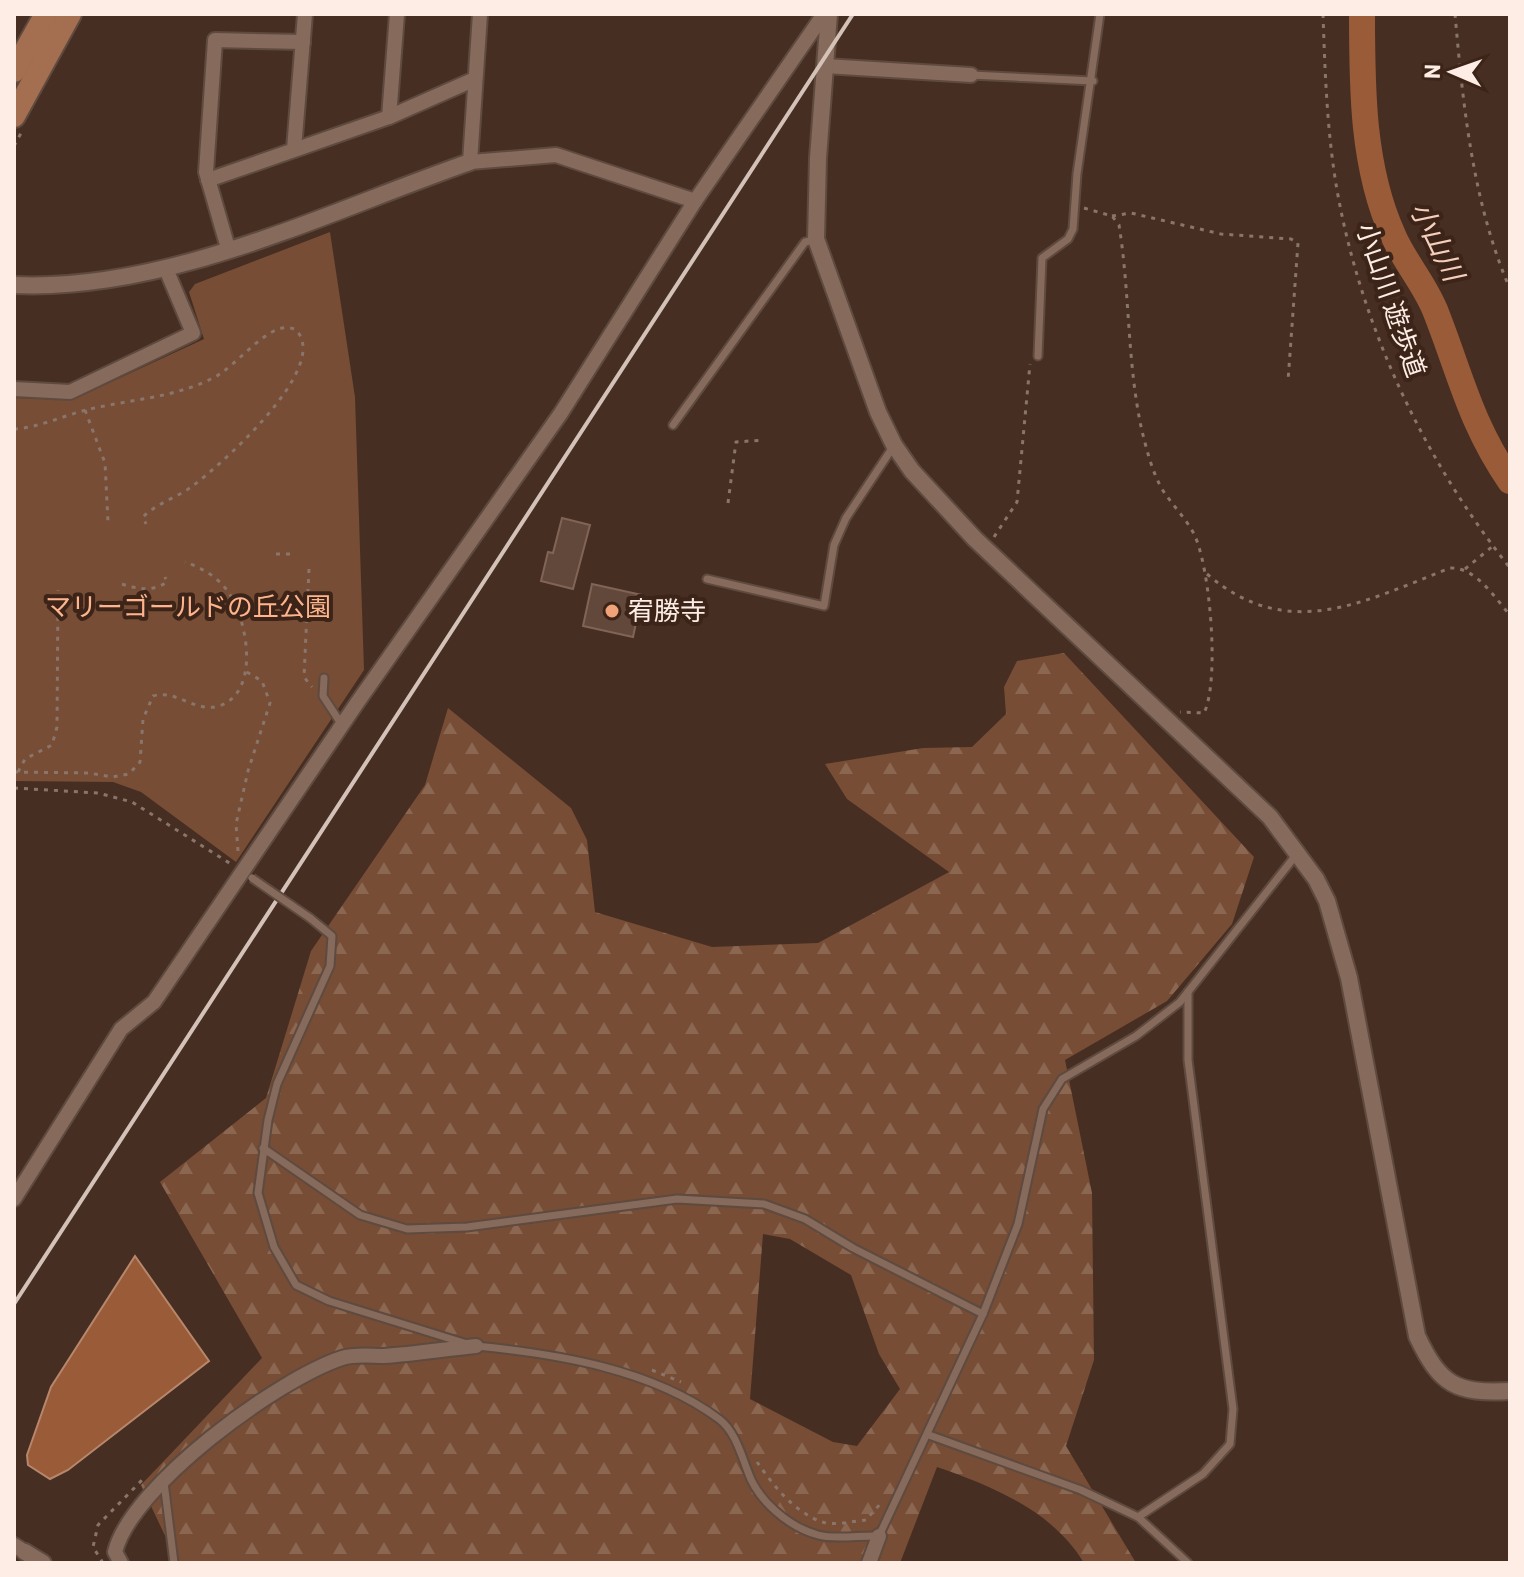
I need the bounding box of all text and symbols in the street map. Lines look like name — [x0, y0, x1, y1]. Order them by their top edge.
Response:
north arrow — [1412, 32, 1492, 112]
text: N — [1418, 63, 1444, 79]
water label: 小山川 — [1404, 195, 1473, 288]
street label: 小山川 遊歩道 — [1352, 218, 1433, 381]
park label: マリーゴールドの丘公園 — [45, 590, 331, 621]
place label: 宥勝寺 — [628, 594, 706, 625]
marker: 宥勝寺 — [603, 602, 621, 620]

